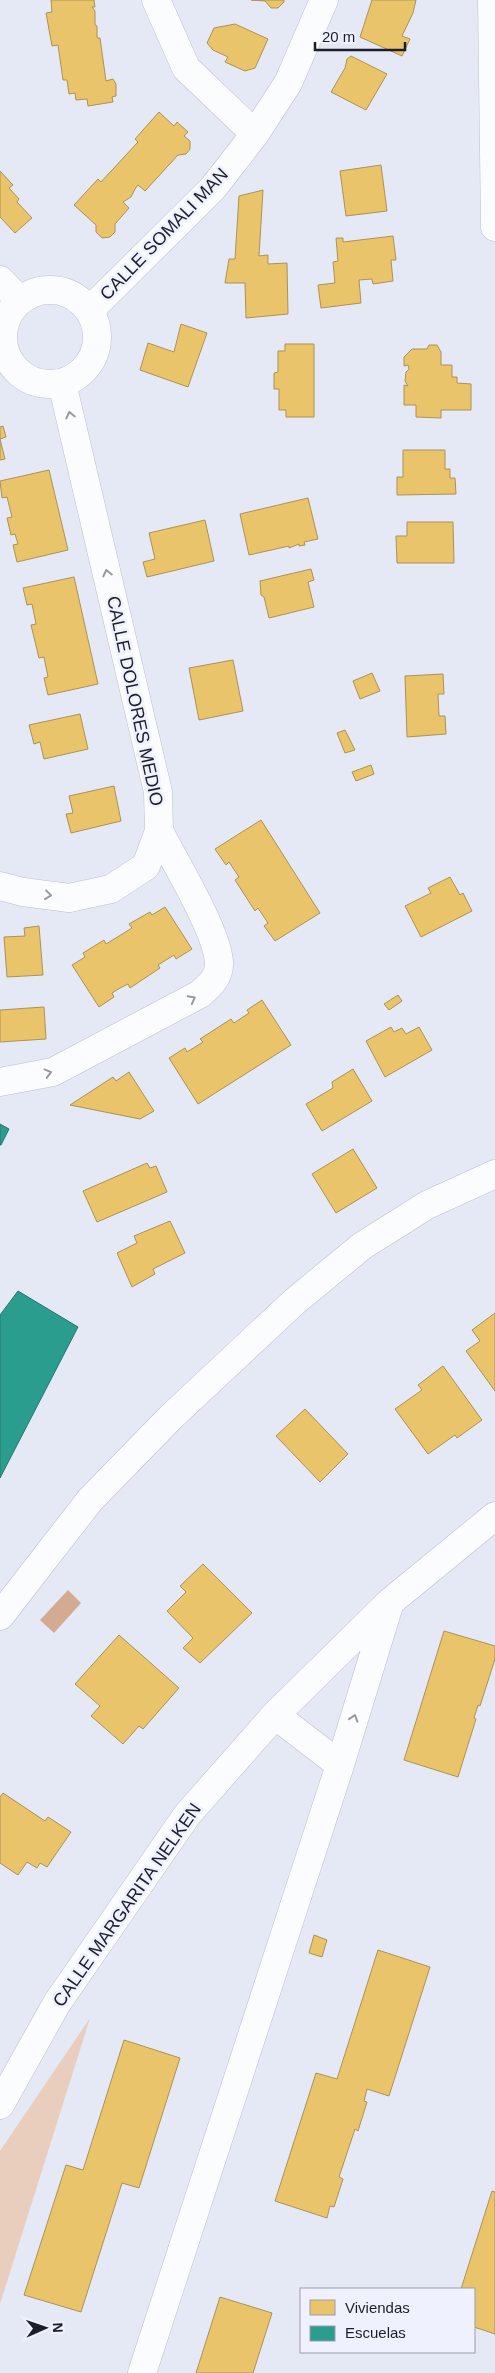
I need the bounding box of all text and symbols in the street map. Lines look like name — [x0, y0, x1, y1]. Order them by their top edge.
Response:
scale bar — [315, 20, 405, 52]
text: 20 m — [322, 28, 355, 45]
street label: CALLE SOMALI MAN — [96, 164, 232, 304]
one-way arrow — [65, 410, 76, 419]
one-way arrow — [102, 569, 113, 578]
street label: CALLE DOLORES MEDIO — [103, 594, 167, 808]
one-way arrow — [44, 889, 52, 900]
one-way arrow — [187, 995, 196, 1005]
one-way arrow — [43, 1068, 51, 1078]
one-way arrow — [348, 1715, 358, 1723]
street label: CALLE MARGARITA NELKEN — [49, 1799, 205, 2011]
legend — [300, 2288, 475, 2353]
text: Viviendas — [345, 2299, 410, 2316]
north arrow — [20, 2303, 70, 2353]
text: N — [50, 2322, 66, 2333]
text: Escuelas — [345, 2324, 406, 2341]

